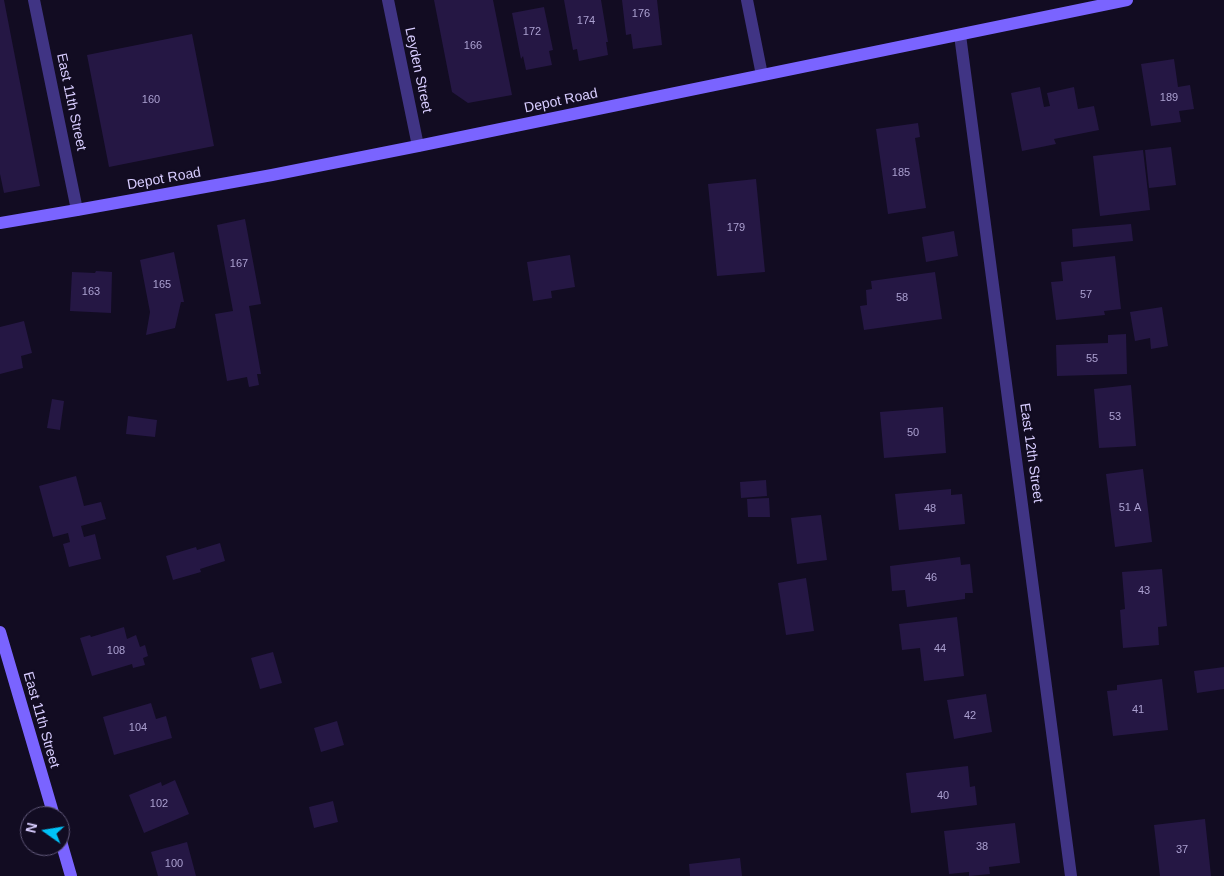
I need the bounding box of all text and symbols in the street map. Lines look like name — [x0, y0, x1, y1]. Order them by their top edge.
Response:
house number: 176 — [632, 7, 650, 21]
house number: 174 — [577, 14, 595, 28]
house number: 172 — [523, 25, 541, 39]
street label: Leyden Street — [401, 26, 435, 114]
house number: 166 — [464, 39, 482, 53]
street label: East 11th Street — [52, 52, 90, 152]
street label: Depot Road — [523, 85, 599, 117]
house number: 189 — [1160, 91, 1178, 105]
house number: 160 — [142, 93, 160, 107]
street label: Depot Road — [126, 164, 202, 194]
house number: 185 — [892, 166, 910, 180]
house number: 179 — [727, 221, 745, 235]
house number: 167 — [230, 257, 248, 271]
house number: 165 — [153, 278, 171, 292]
house number: 163 — [82, 285, 100, 299]
house number: 57 — [1080, 288, 1092, 302]
house number: 58 — [896, 291, 908, 305]
house number: 55 — [1086, 352, 1098, 366]
street label: East 12th Street — [1016, 402, 1046, 504]
house number: 53 — [1109, 410, 1121, 424]
house number: 50 — [907, 426, 919, 440]
house number: 51 A — [1119, 501, 1141, 515]
house number: 48 — [924, 502, 936, 516]
house number: 46 — [925, 571, 937, 585]
house number: 43 — [1138, 584, 1150, 598]
house number: 44 — [934, 642, 946, 656]
house number: 108 — [107, 644, 125, 658]
street label: East 11th Street — [19, 670, 63, 770]
house number: 41 — [1132, 703, 1144, 717]
house number: 42 — [964, 709, 976, 723]
house number: 104 — [129, 721, 147, 735]
house number: 40 — [937, 789, 949, 803]
house number: 102 — [150, 797, 168, 811]
north arrow — [20, 806, 70, 856]
text: N — [22, 821, 40, 835]
house number: 38 — [976, 840, 988, 854]
house number: 37 — [1176, 843, 1188, 857]
house number: 100 — [165, 857, 183, 871]

